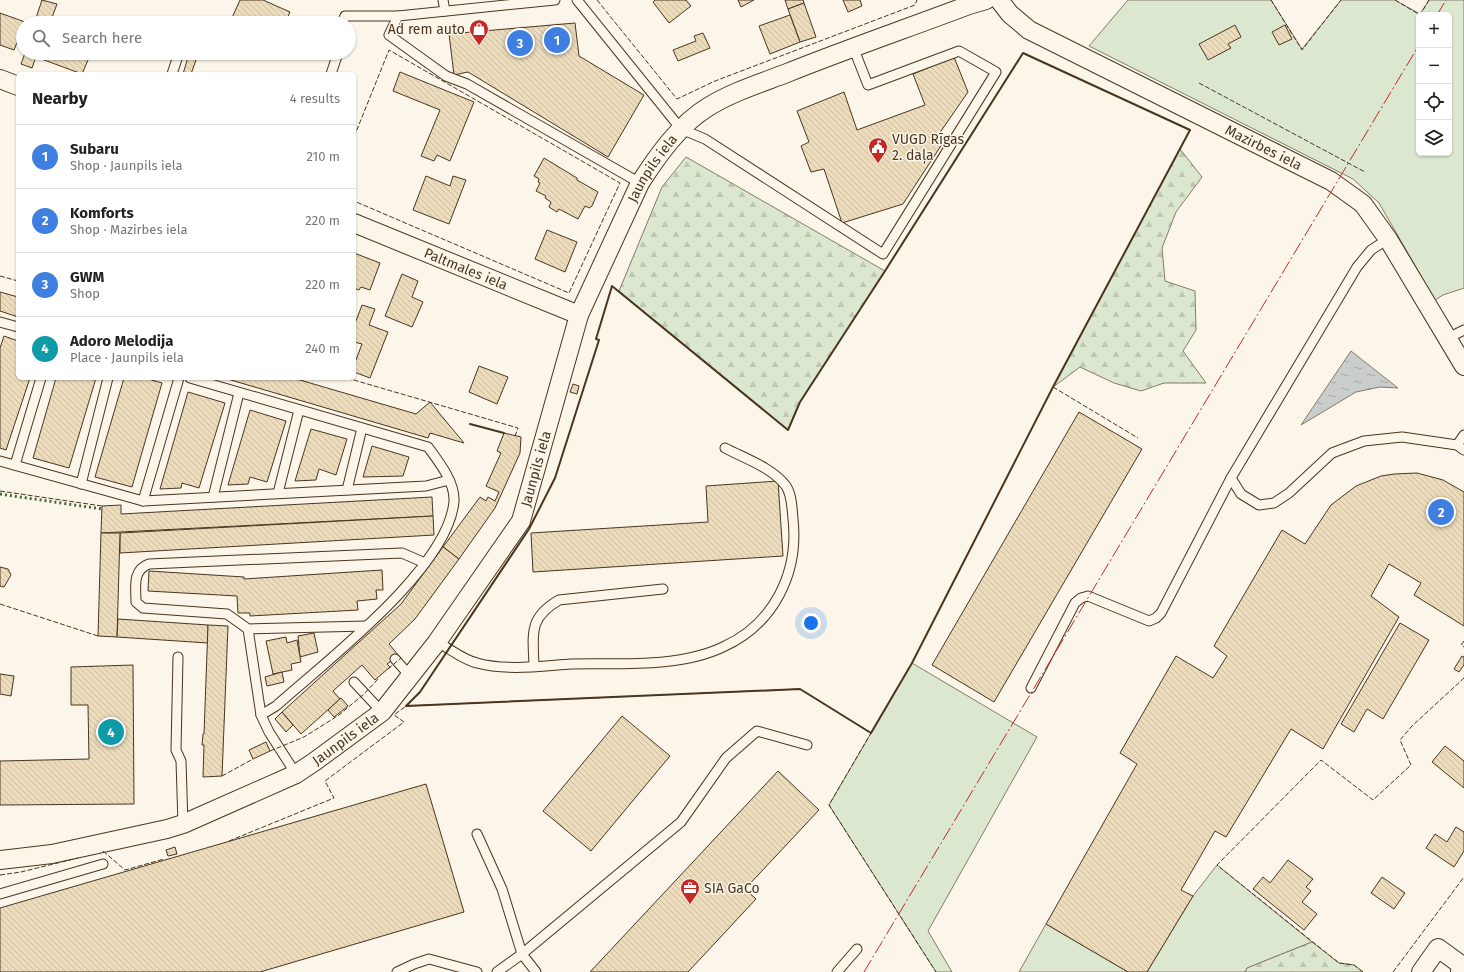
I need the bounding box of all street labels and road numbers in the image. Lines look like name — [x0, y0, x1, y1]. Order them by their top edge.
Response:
street label: Mazirbes iela — [1222, 121, 1305, 174]
street label: Jaunpils iela — [624, 131, 681, 205]
street label: Paltmales iela — [422, 245, 510, 294]
street label: Jaunpils iela — [517, 429, 555, 509]
street label: Jaunpils iela — [309, 709, 382, 769]

